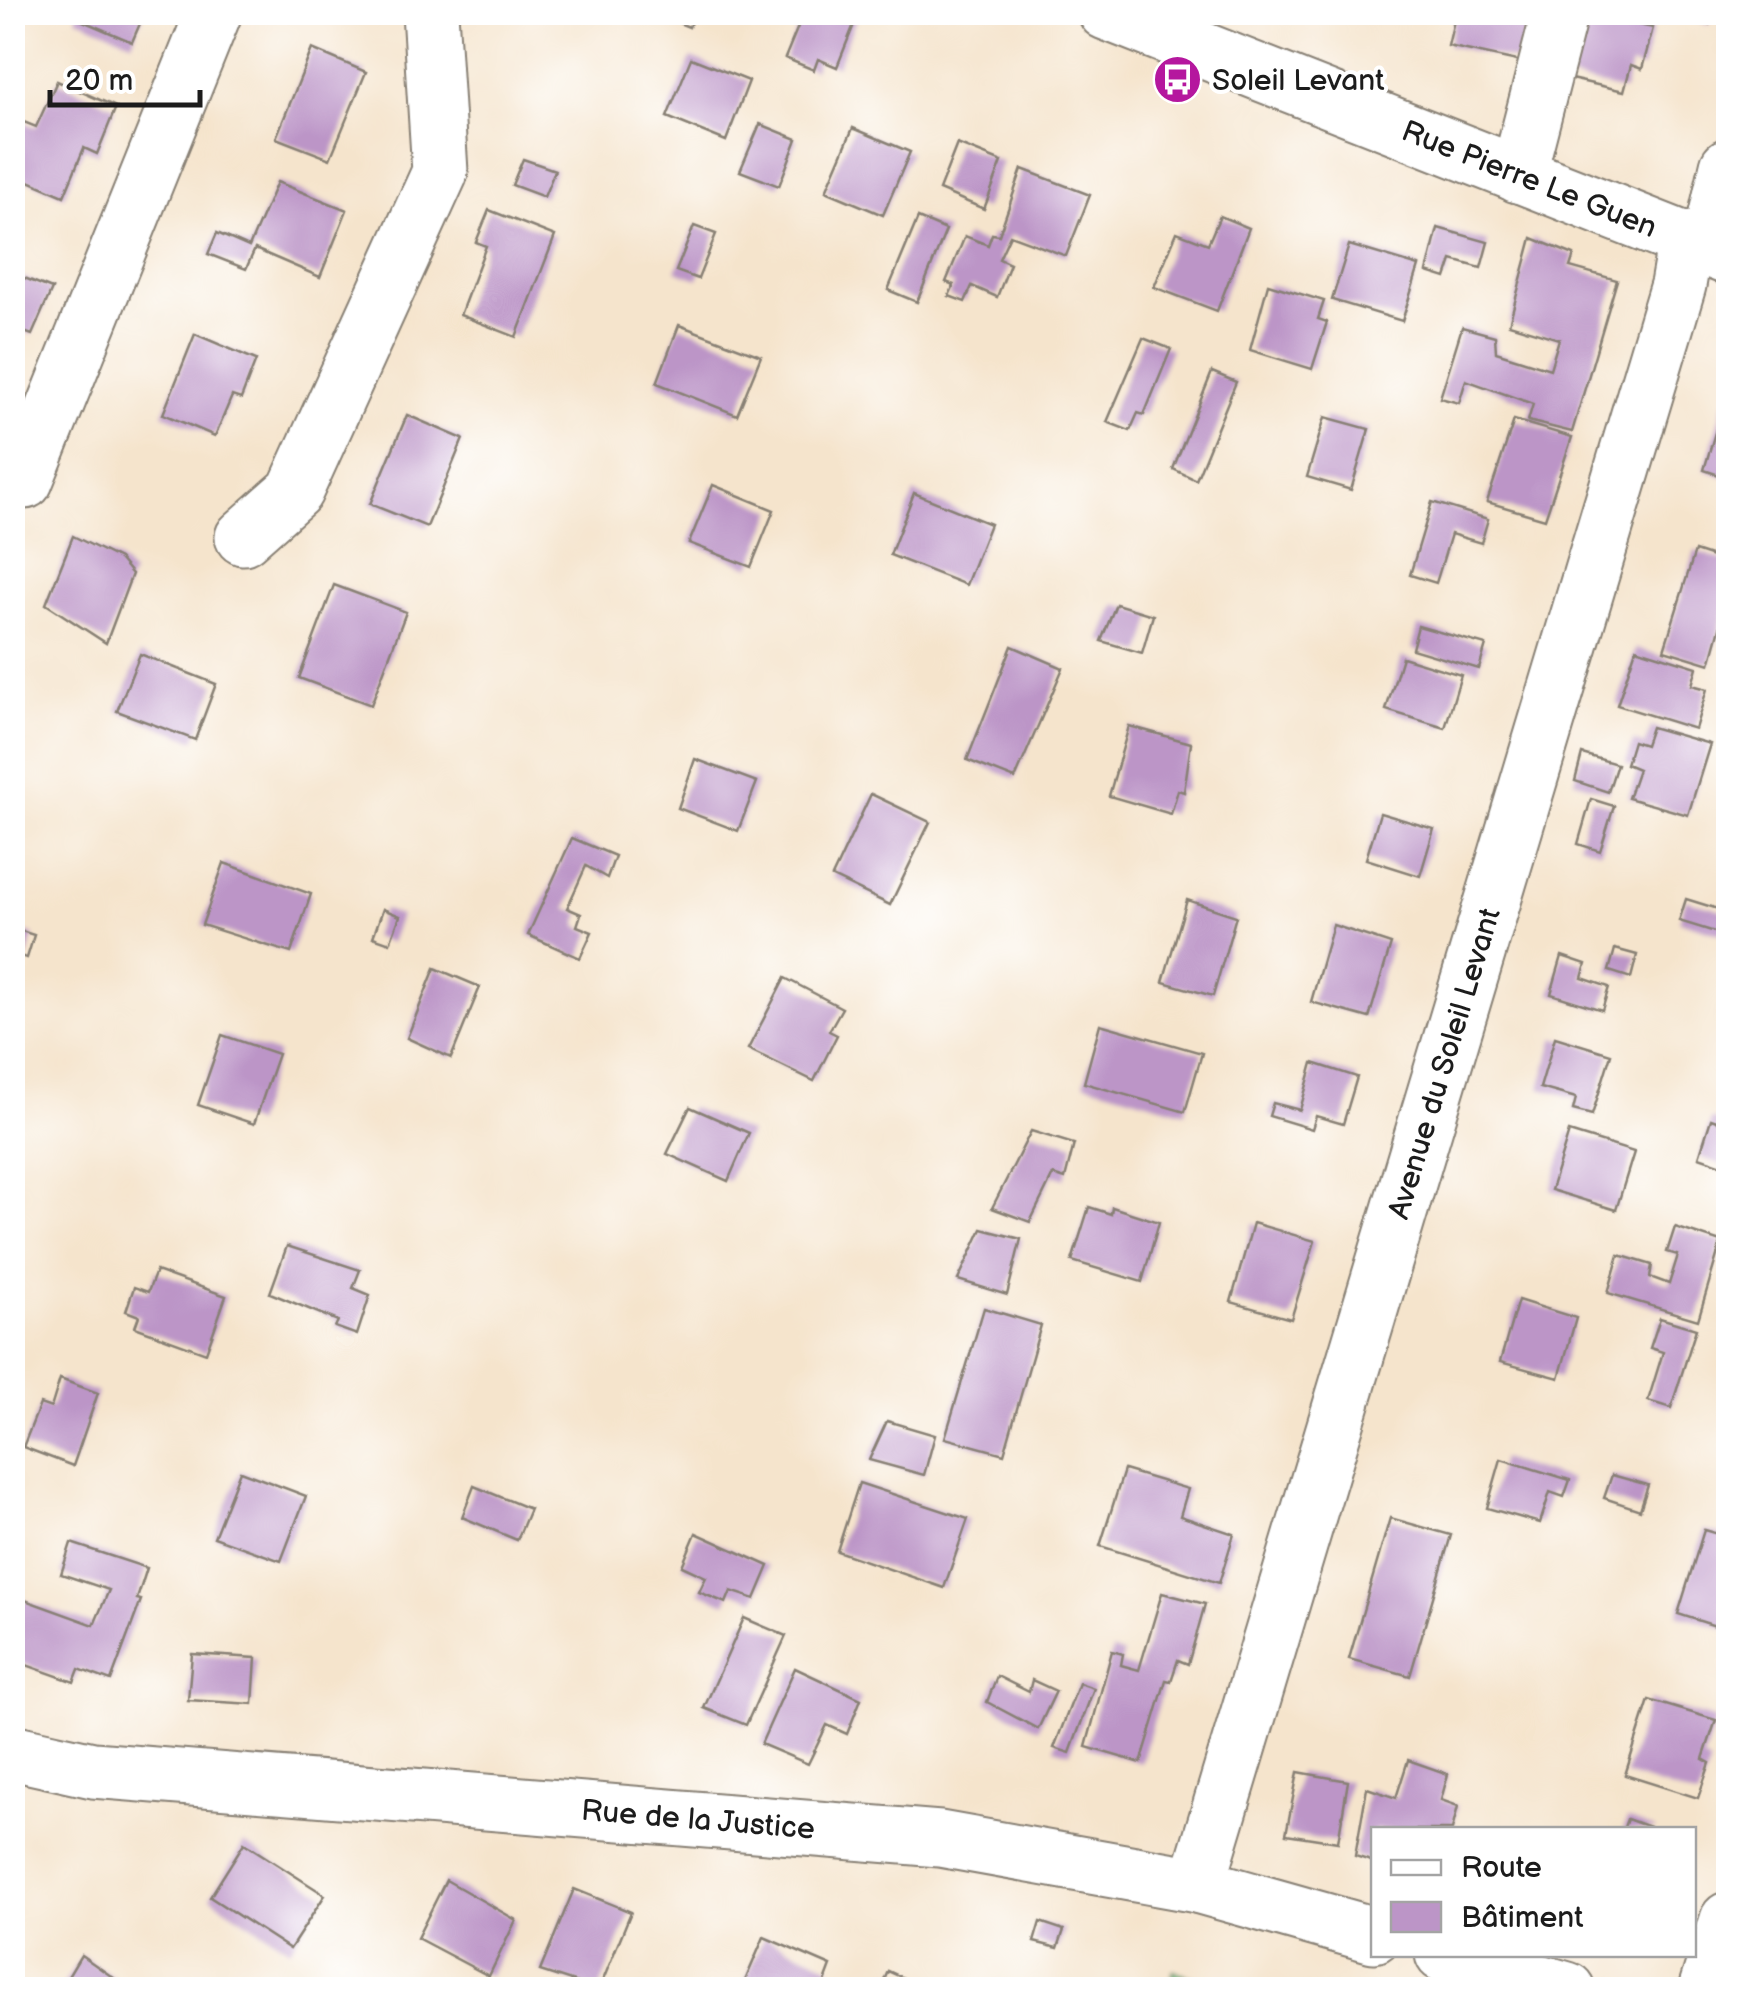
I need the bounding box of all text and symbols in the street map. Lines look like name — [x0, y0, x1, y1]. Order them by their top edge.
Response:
scale bar — [50, 45, 200, 107]
bus stop icon: Soleil Levant — [1151, 54, 1203, 106]
text: 20 m — [65, 63, 133, 99]
place label: Soleil Levant — [1212, 63, 1384, 99]
street label: Rue Pierre Le Guen — [1396, 113, 1662, 246]
street label: Avenue du Soleil Levant — [1381, 904, 1509, 1223]
street label: Rue de la Justice — [580, 1793, 816, 1848]
legend — [1371, 1827, 1696, 1957]
text: Route — [1461, 1850, 1542, 1886]
text: Bâtiment — [1461, 1900, 1584, 1936]

